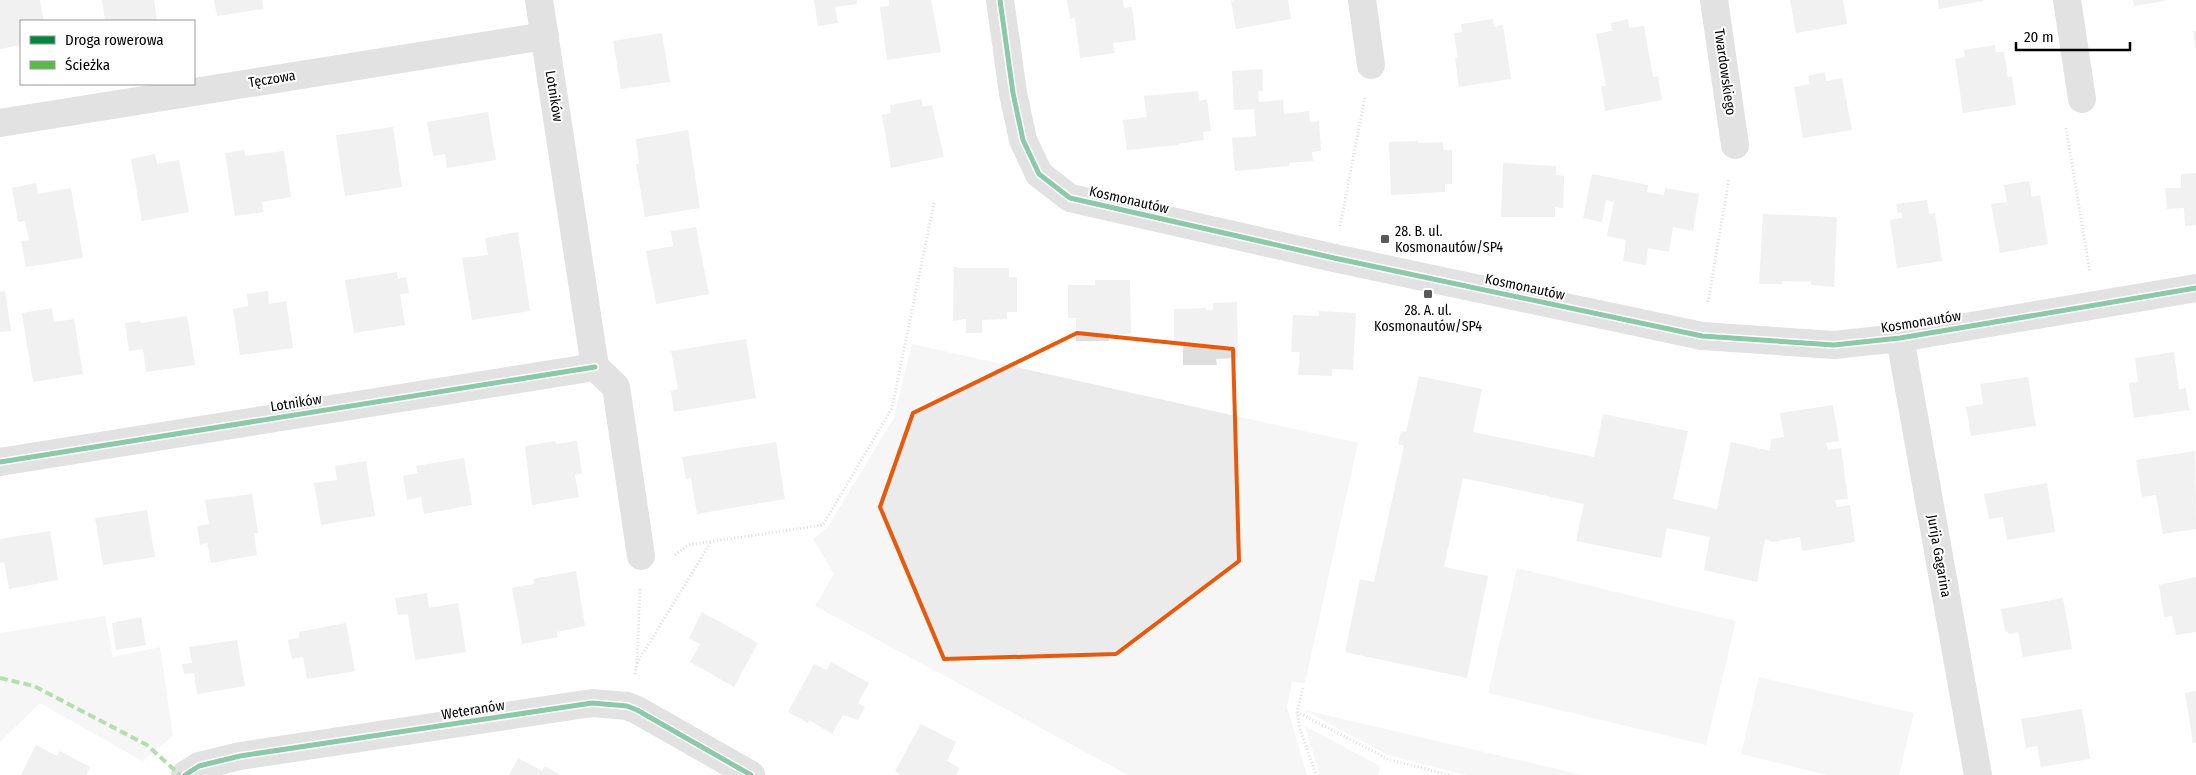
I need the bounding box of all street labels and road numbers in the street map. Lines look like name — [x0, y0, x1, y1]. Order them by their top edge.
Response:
street label: Twardowskiego — [1711, 28, 1739, 116]
street label: Tęczowa — [247, 67, 297, 91]
street label: Lotników — [542, 69, 566, 123]
street label: Kosmonautów — [1088, 183, 1170, 217]
street label: Kosmonautów — [1484, 270, 1566, 304]
street label: Kosmonautów — [1880, 307, 1962, 337]
street label: Lotników — [269, 391, 323, 415]
street label: Jurija Gagarina — [1923, 513, 1955, 599]
street label: Weteranów — [440, 697, 506, 723]

